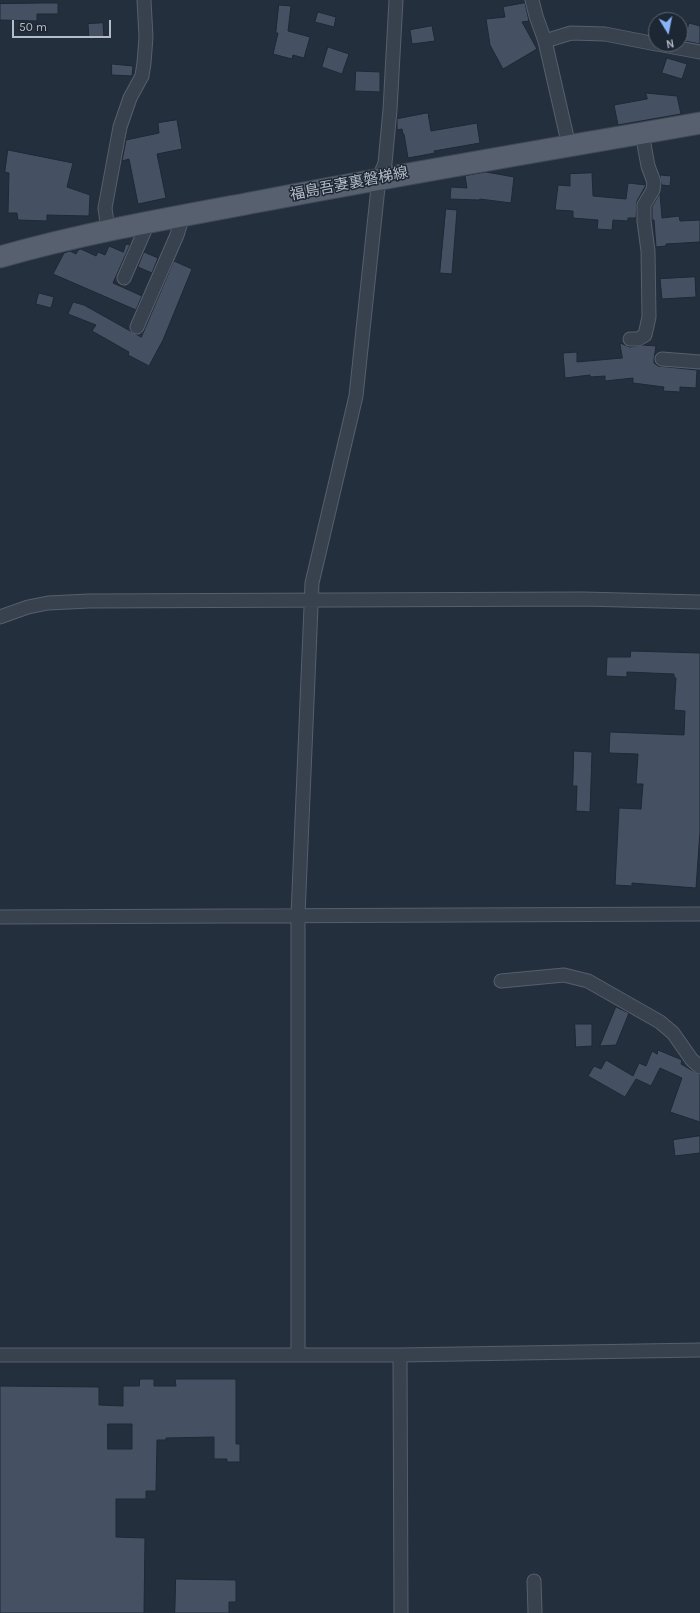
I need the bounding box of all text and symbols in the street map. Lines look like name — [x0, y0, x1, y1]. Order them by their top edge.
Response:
scale bar — [14, 12, 113, 38]
north arrow — [648, 12, 688, 52]
text: 50 m — [19, 20, 47, 34]
text: N — [665, 36, 675, 50]
street label: 福島吾妻裏磐梯線 — [288, 164, 410, 204]

